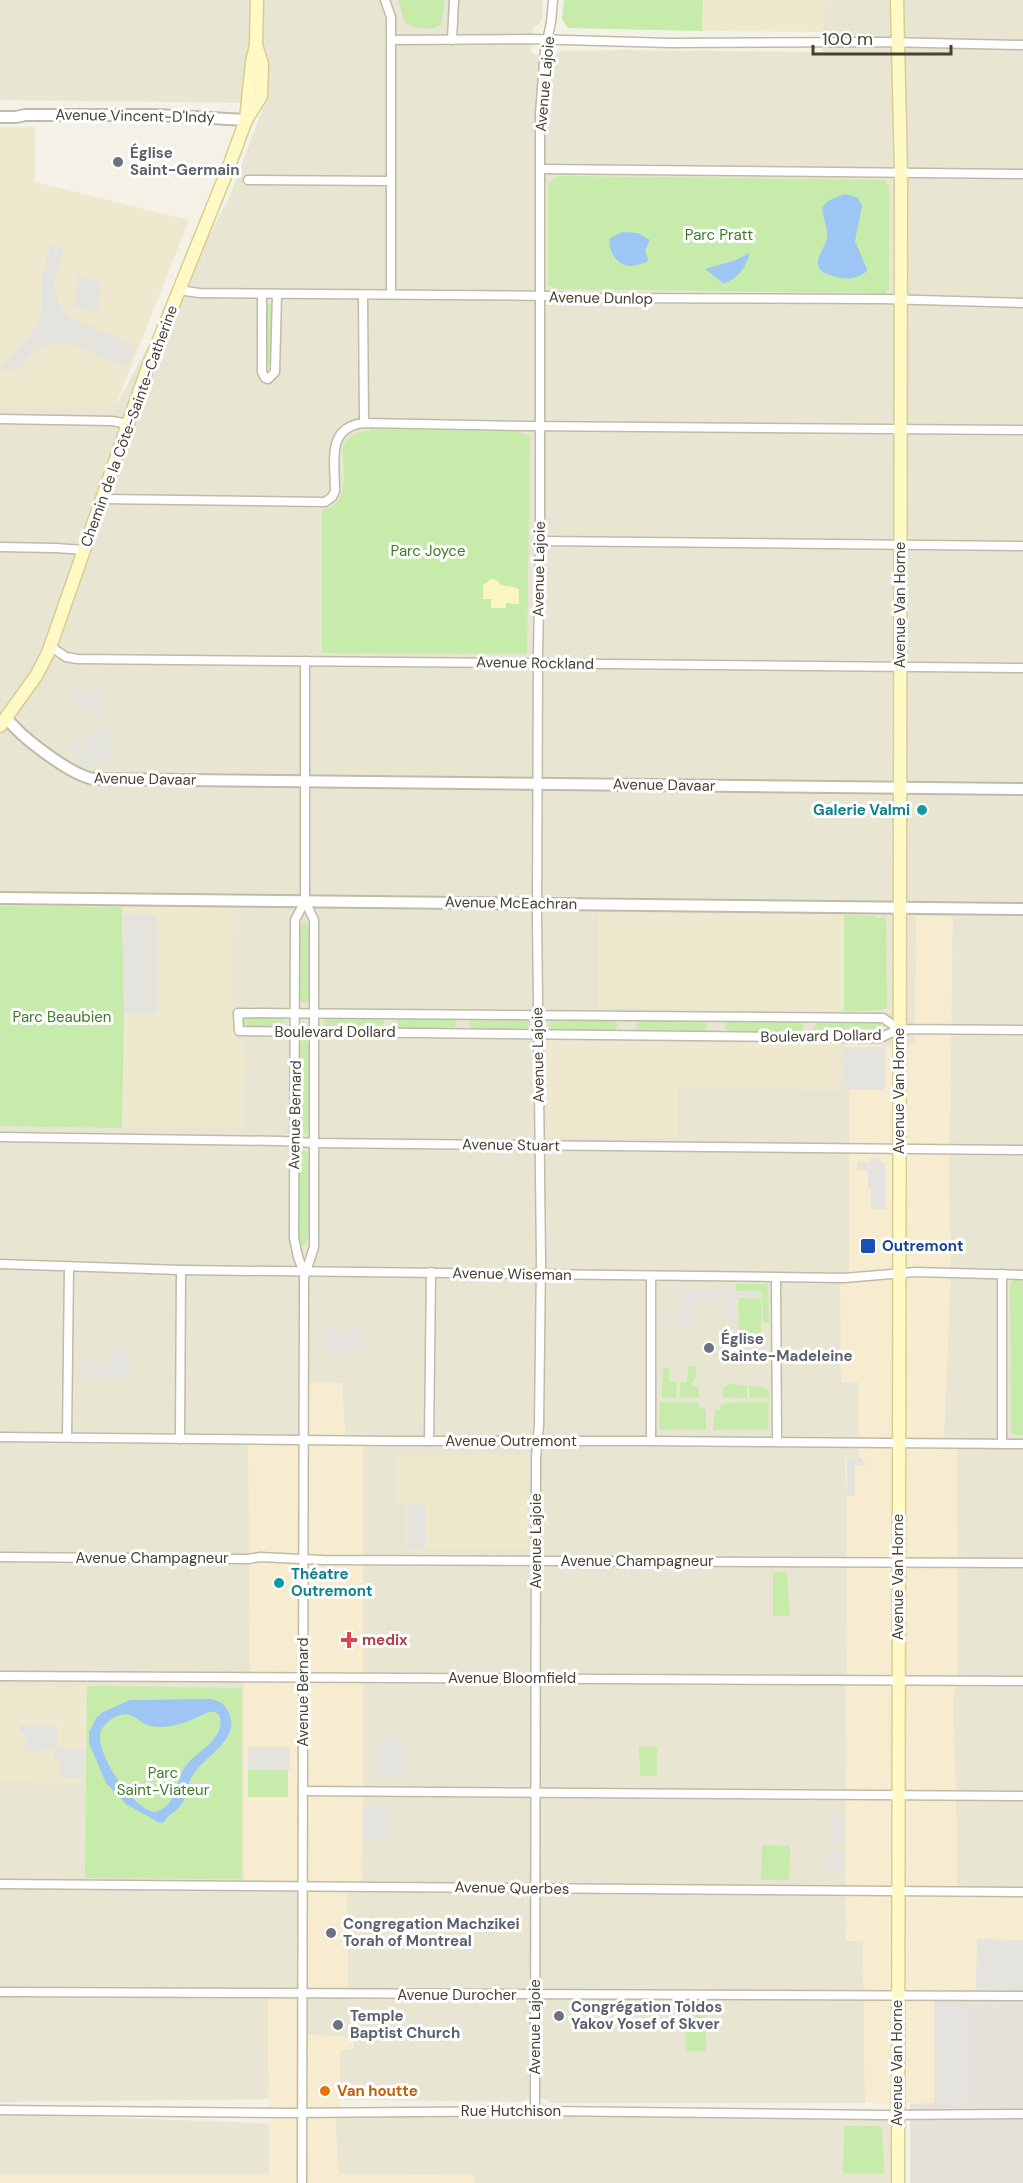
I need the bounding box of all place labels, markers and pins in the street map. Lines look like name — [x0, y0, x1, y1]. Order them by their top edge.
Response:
place label: Église Saint-Germain — [130, 143, 239, 180]
marker: Église Saint-Germain — [111, 155, 125, 169]
place label: Galerie Valmi — [813, 800, 910, 820]
marker: Galerie Valmi — [915, 803, 929, 817]
place label: Outremont — [882, 1236, 964, 1256]
marker: Outremont — [859, 1237, 877, 1255]
place label: Église Sainte-Madeleine — [721, 1329, 853, 1366]
marker: Église Sainte-Madeleine — [702, 1341, 716, 1355]
place label: Théatre Outremont — [291, 1564, 373, 1601]
marker: Théatre Outremont — [272, 1576, 286, 1590]
place label: medix — [362, 1630, 408, 1650]
marker: medix — [340, 1631, 358, 1649]
place label: Congregation Machzikei Torah of Montreal — [343, 1914, 520, 1951]
marker: Congregation Machzikei Torah of Montreal — [324, 1926, 338, 1940]
place label: Congrégation Toldos Yakov Yosef of Skver — [571, 1997, 722, 2034]
place label: Temple Baptist Church — [350, 2006, 460, 2043]
marker: Congrégation Toldos Yakov Yosef of Skver — [552, 2009, 566, 2023]
marker: Temple Baptist Church — [331, 2018, 345, 2032]
place label: Van houtte — [337, 2081, 418, 2101]
marker: Van houtte — [318, 2084, 332, 2098]

